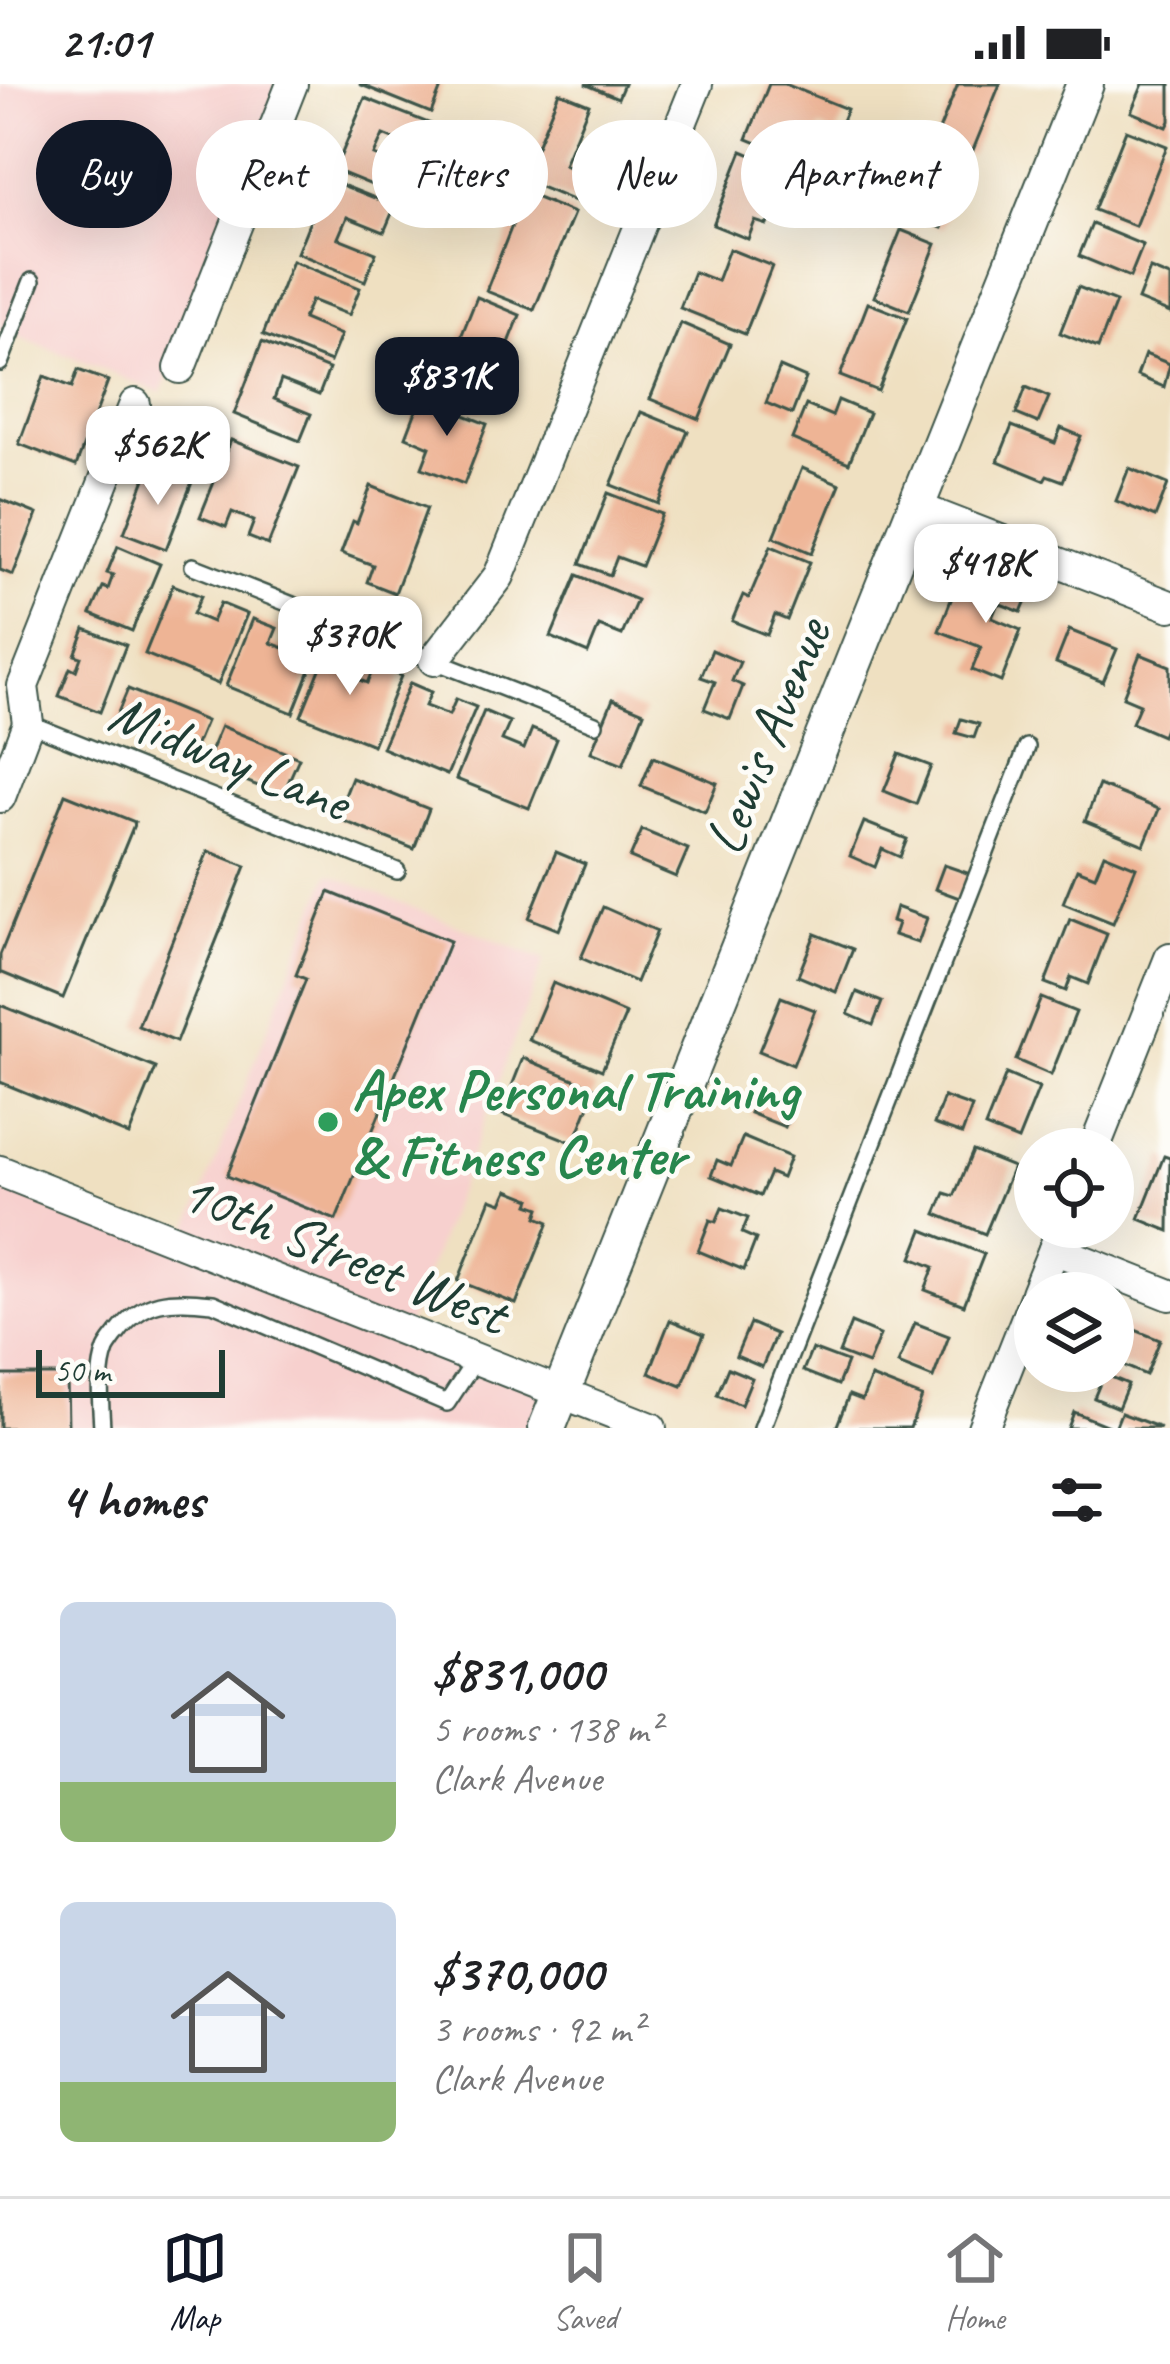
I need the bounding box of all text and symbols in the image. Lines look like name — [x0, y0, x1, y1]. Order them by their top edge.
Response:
text: 21:01 — [60, 14, 150, 71]
chip: Buy — [36, 120, 172, 228]
chip: Rent — [196, 120, 348, 228]
chip: Filters — [372, 120, 548, 228]
chip: New — [572, 120, 717, 228]
chip: Apartment — [741, 120, 979, 228]
pin: $831K — [363, 337, 531, 439]
text: $831K — [402, 351, 492, 400]
pin: $562K — [74, 406, 242, 508]
text: $562K — [113, 420, 203, 469]
pin: $418K — [902, 524, 1070, 626]
text: $418K — [941, 538, 1031, 587]
pin: $370K — [266, 596, 434, 698]
street label: Lewis Avenue — [687, 605, 848, 864]
text: $370K — [305, 610, 395, 659]
street label: Midway Lane — [99, 676, 363, 839]
place label: Apex Personal Training & Fitness Center — [352, 1054, 803, 1192]
marker: Apex Personal Training & Fitness Center — [315, 1109, 341, 1135]
map controls — [1014, 1128, 1134, 1392]
button: locate — [1014, 1128, 1134, 1248]
street label: 10th Street West — [170, 1155, 522, 1353]
button: layers — [1014, 1272, 1134, 1392]
scale bar — [36, 1344, 225, 1397]
text: 50 m — [54, 1350, 110, 1392]
icon: filters — [1044, 1467, 1110, 1533]
text: 4 homes — [60, 1468, 204, 1532]
text: $831,000 — [432, 1641, 603, 1705]
icon: home — [156, 1650, 300, 1794]
text: 5 rooms · 138 m² — [432, 1705, 660, 1754]
text: Clark Avenue — [432, 1754, 602, 1803]
text: $370,000 — [432, 1941, 603, 2005]
icon: home — [156, 1950, 300, 2094]
text: 3 rooms · 92 m² — [432, 2005, 643, 2054]
text: Clark Avenue — [432, 2054, 602, 2103]
tab: Map — [162, 2225, 228, 2339]
tab: Saved — [552, 2225, 618, 2339]
tab: Home — [942, 2225, 1008, 2339]

